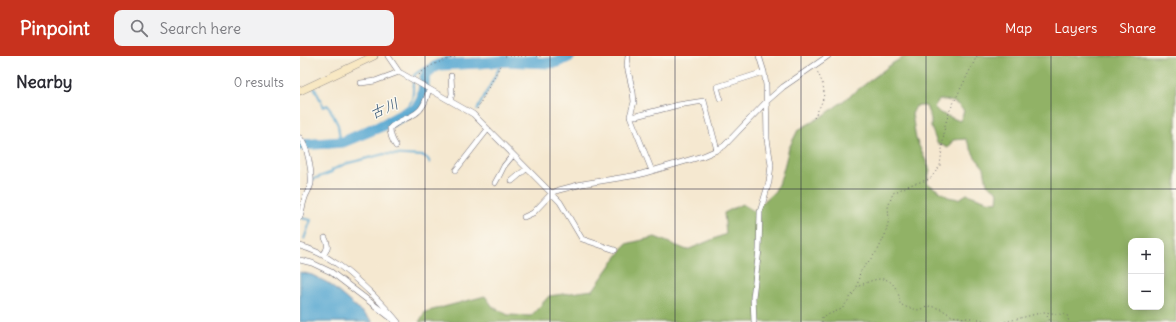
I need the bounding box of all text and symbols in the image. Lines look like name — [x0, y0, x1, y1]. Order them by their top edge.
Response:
search box — [114, 10, 394, 46]
text: Pinpoint — [20, 16, 90, 40]
icon: search — [128, 17, 150, 39]
text: Search here — [160, 19, 241, 38]
text: Map — [1005, 19, 1032, 37]
text: Layers — [1054, 19, 1097, 37]
text: Share — [1119, 19, 1156, 37]
text: Nearby — [16, 71, 72, 93]
text: 0 results — [234, 74, 284, 91]
water label: 古川 — [366, 93, 402, 123]
map controls — [1128, 238, 1164, 310]
button: + — [1128, 238, 1164, 274]
button: − — [1128, 274, 1164, 310]

